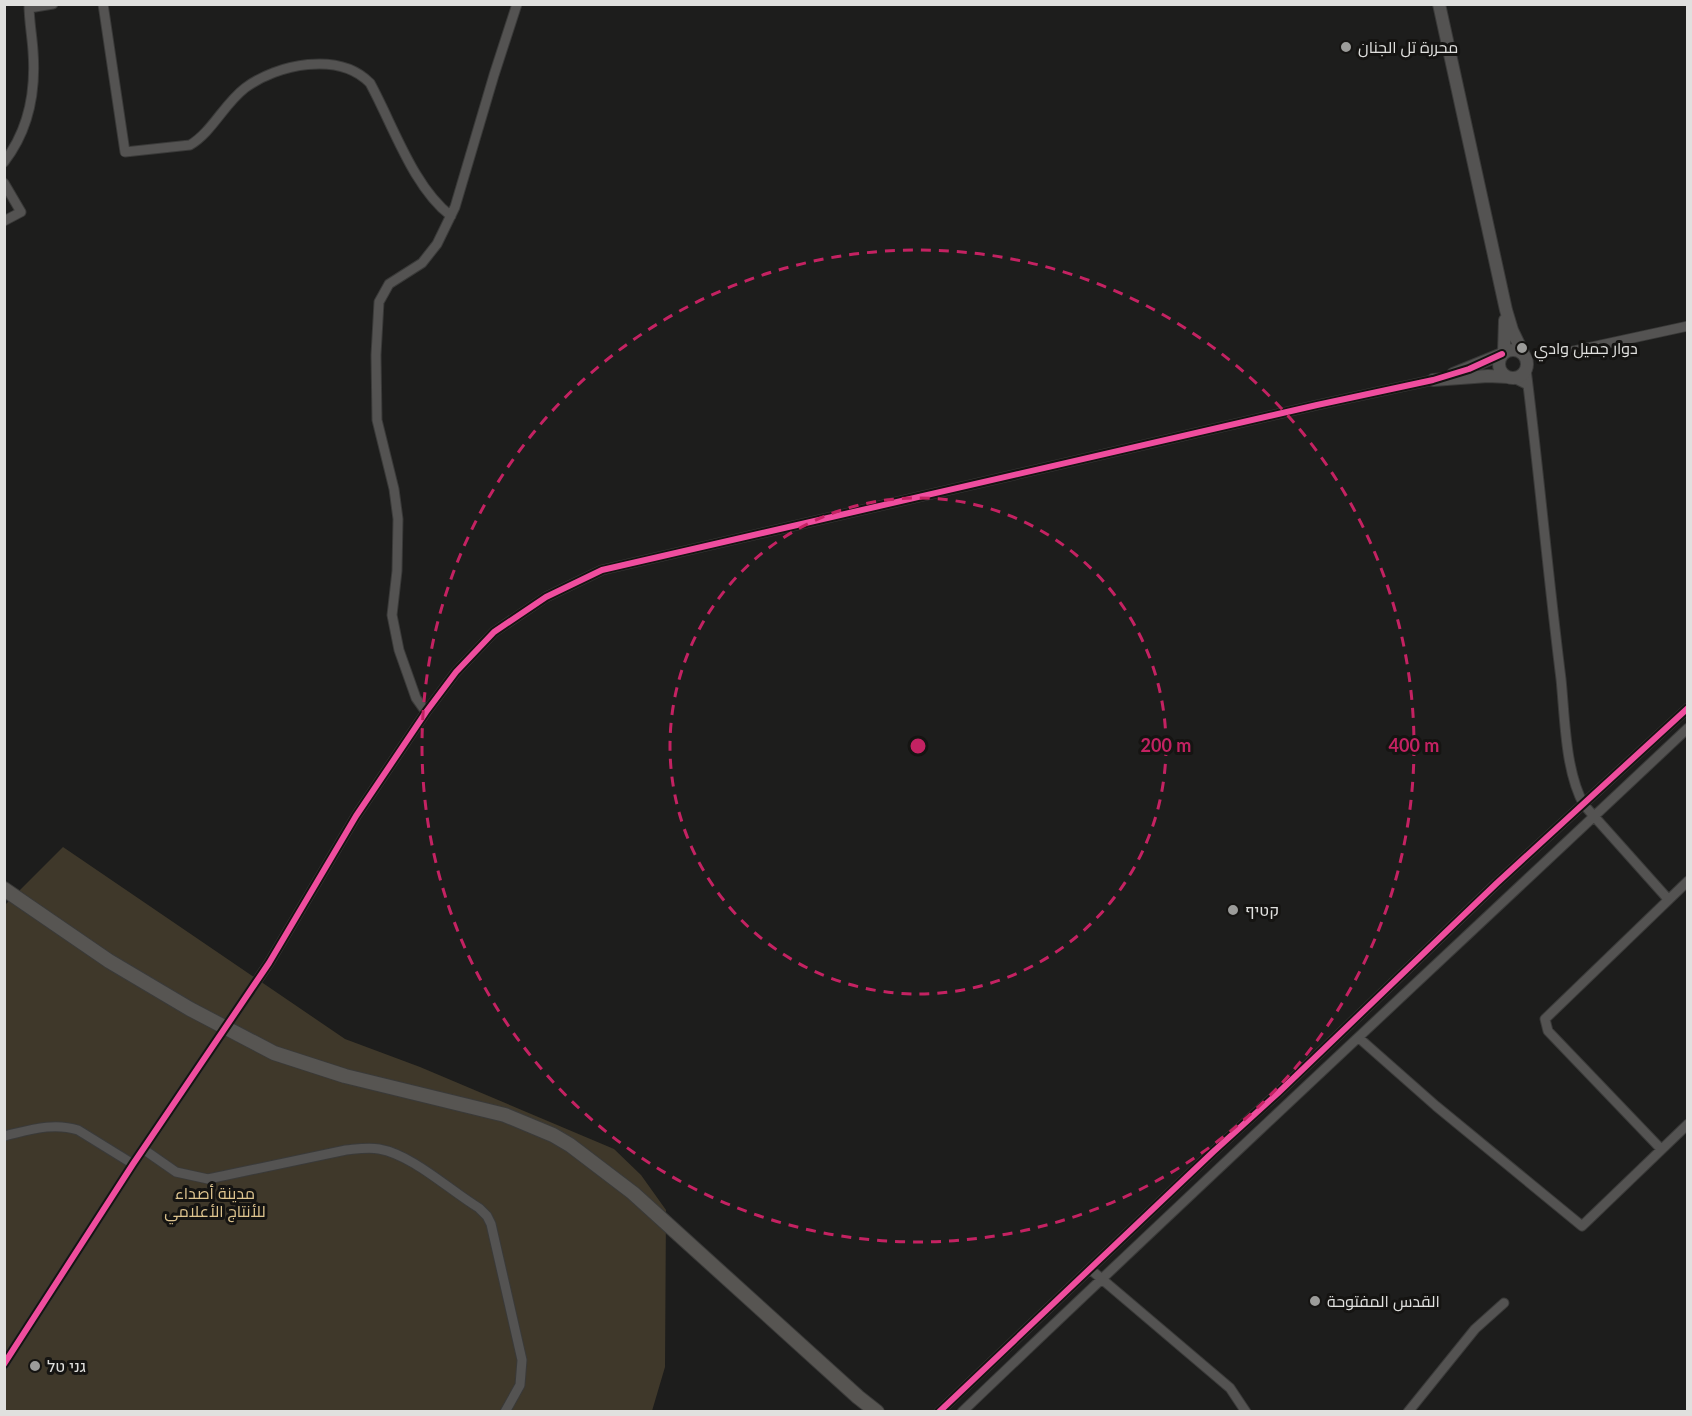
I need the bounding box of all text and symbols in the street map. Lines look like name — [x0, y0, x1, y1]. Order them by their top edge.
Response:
place label: محررة تل الجنان — [1358, 37, 1458, 58]
marker: محررة تل الجنان — [1339, 40, 1353, 54]
place label: دوار جميل وادي — [1534, 338, 1638, 362]
marker: دوار جميل وادي — [1515, 341, 1529, 355]
text: 200 m — [1141, 734, 1191, 756]
text: 400 m — [1389, 734, 1439, 756]
centre of rings — [908, 736, 928, 756]
place label: קטיף — [1245, 900, 1279, 919]
marker: קטיף — [1226, 903, 1240, 917]
park label: مدينة أصداء للأنتاج الأعلامي — [164, 1183, 266, 1225]
place label: القدس المفتوحة — [1327, 1291, 1440, 1312]
marker: القدس المفتوحة — [1308, 1294, 1322, 1308]
place label: גני טל — [47, 1356, 86, 1375]
marker: גני טל — [28, 1359, 42, 1373]

